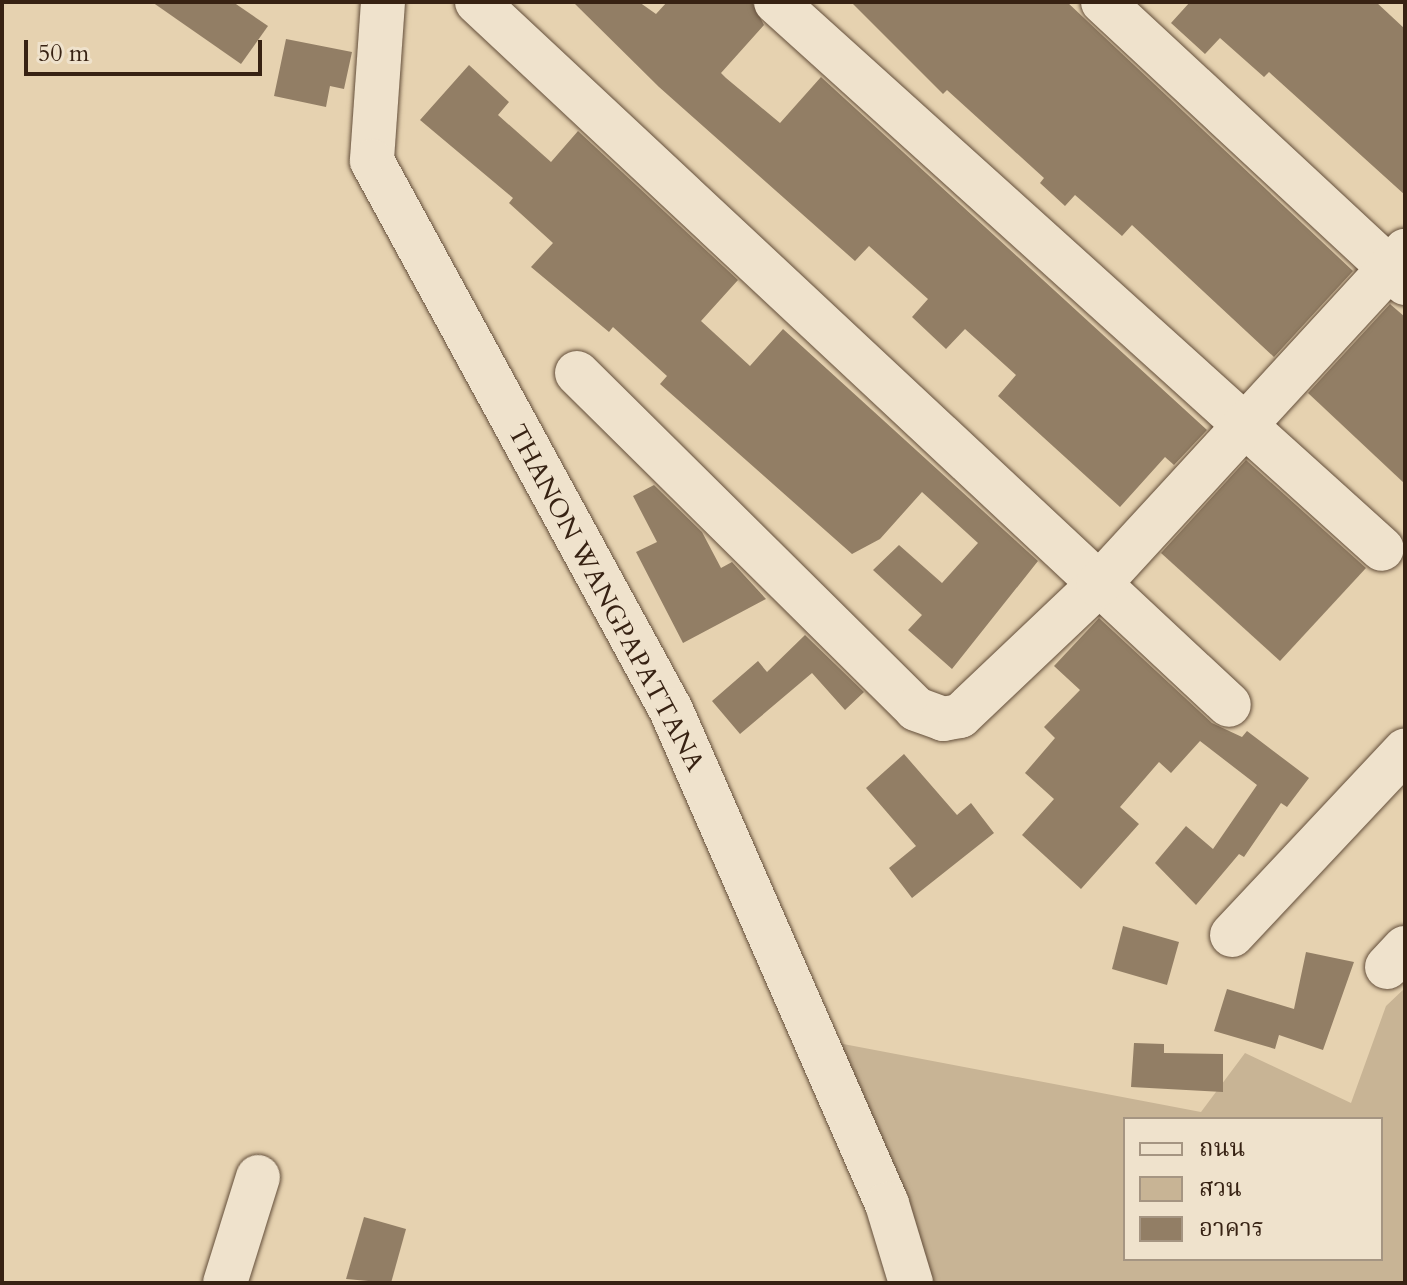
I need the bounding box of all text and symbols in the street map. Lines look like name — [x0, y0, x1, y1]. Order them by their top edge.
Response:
scale bar — [28, 24, 266, 74]
text: 50 m — [38, 37, 89, 70]
street label: THANON WANGPAPATTANA — [501, 419, 711, 777]
legend — [1123, 1117, 1383, 1261]
text: ถนน — [1199, 1132, 1245, 1165]
text: สวน — [1199, 1172, 1242, 1205]
text: อาคาร — [1199, 1212, 1264, 1245]

